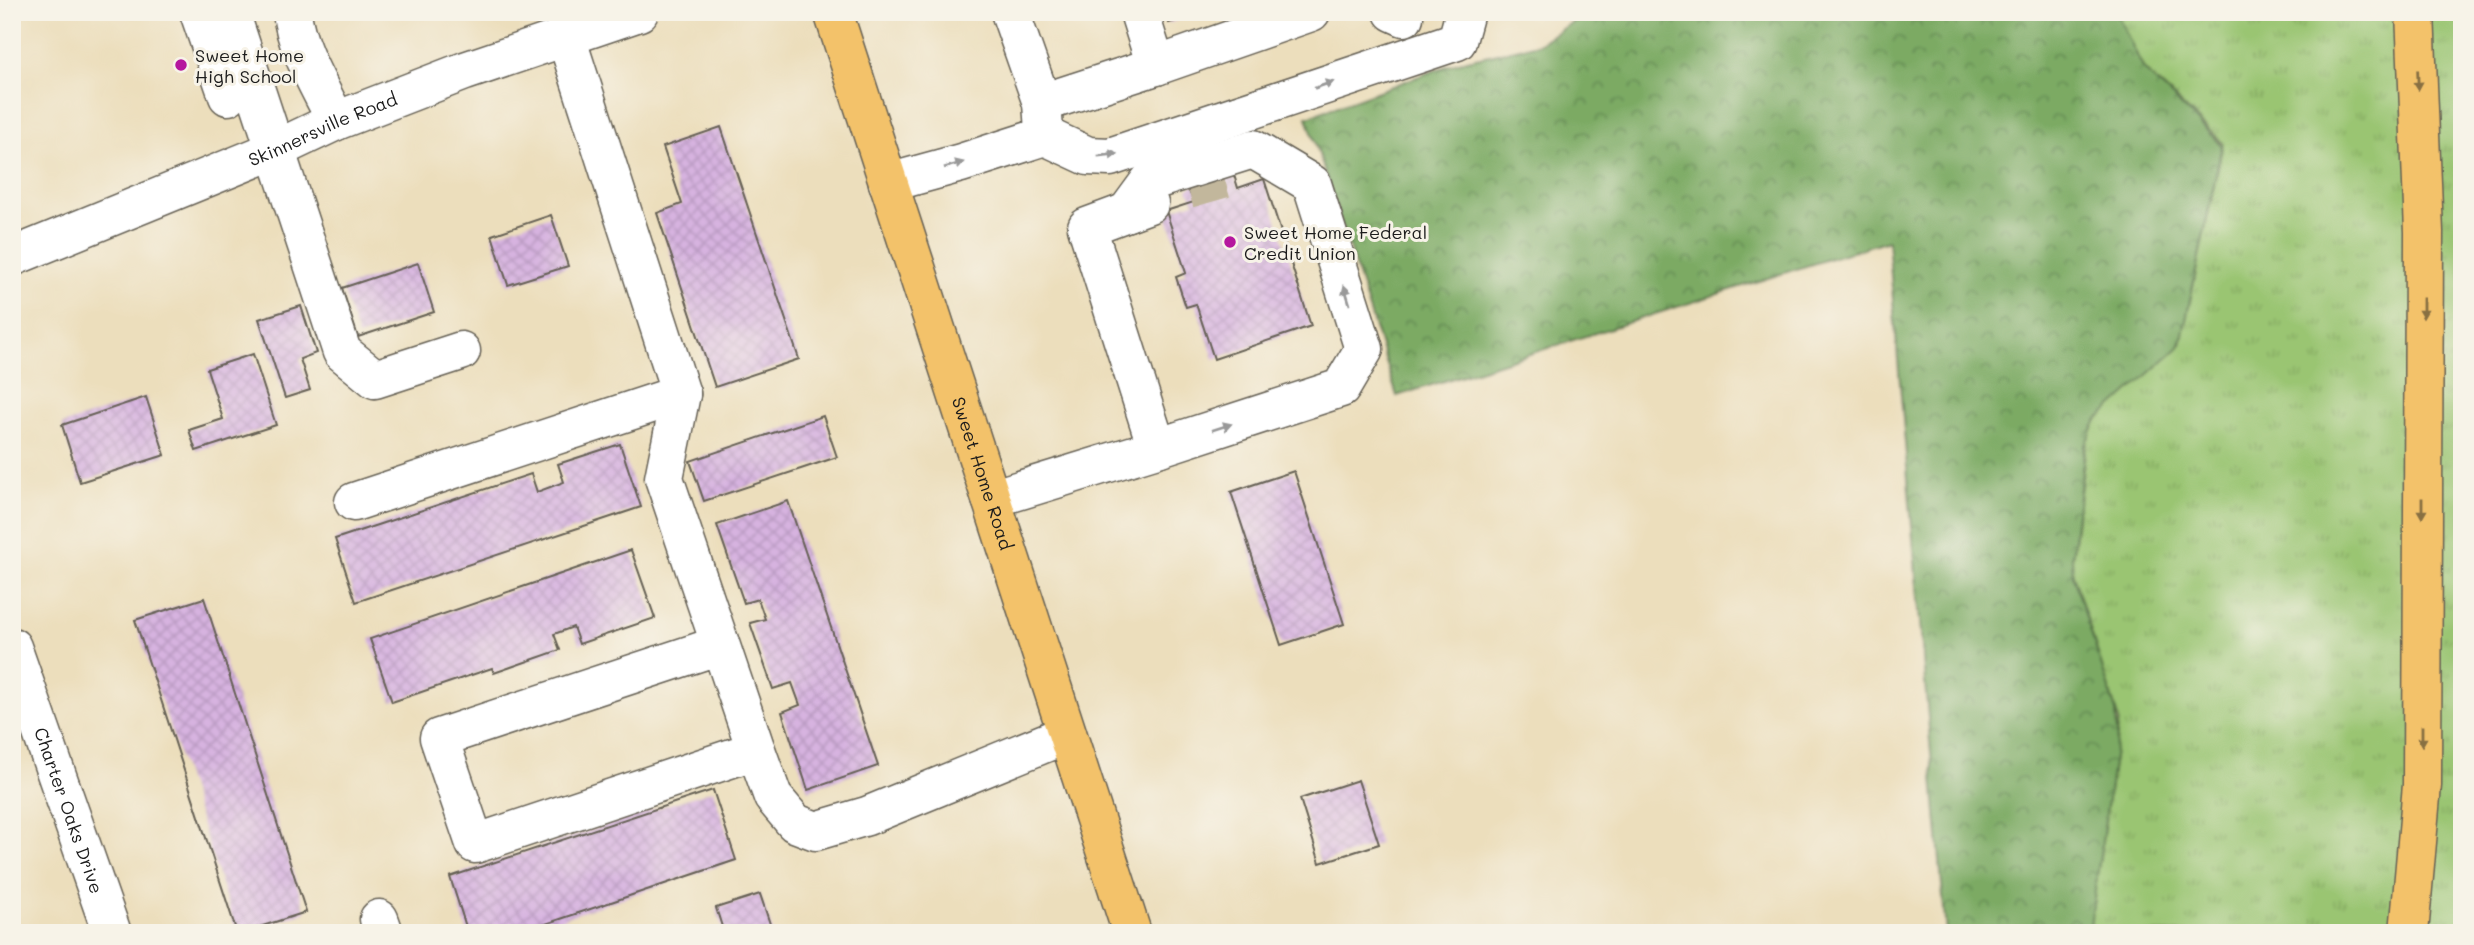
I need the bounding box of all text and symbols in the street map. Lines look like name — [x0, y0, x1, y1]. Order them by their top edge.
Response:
place label: Sweet Home High School — [195, 43, 304, 88]
marker: Sweet Home High School — [173, 57, 189, 73]
one-way arrow — [2412, 70, 2423, 92]
one-way arrow — [1314, 79, 1335, 90]
street label: Skinnersville Road — [245, 86, 401, 172]
one-way arrow — [1097, 149, 1119, 160]
one-way arrow — [944, 159, 965, 169]
place label: Sweet Home Federal Credit Union — [1244, 220, 1427, 265]
marker: Sweet Home Federal Credit Union — [1222, 234, 1238, 250]
one-way arrow — [1341, 284, 1352, 305]
one-way arrow — [2417, 297, 2429, 319]
street label: Sweet Home Road — [947, 394, 1019, 553]
one-way arrow — [1211, 421, 1232, 432]
one-way arrow — [2416, 498, 2428, 520]
street label: Charter Oaks Drive — [29, 724, 109, 897]
one-way arrow — [2416, 725, 2428, 747]

